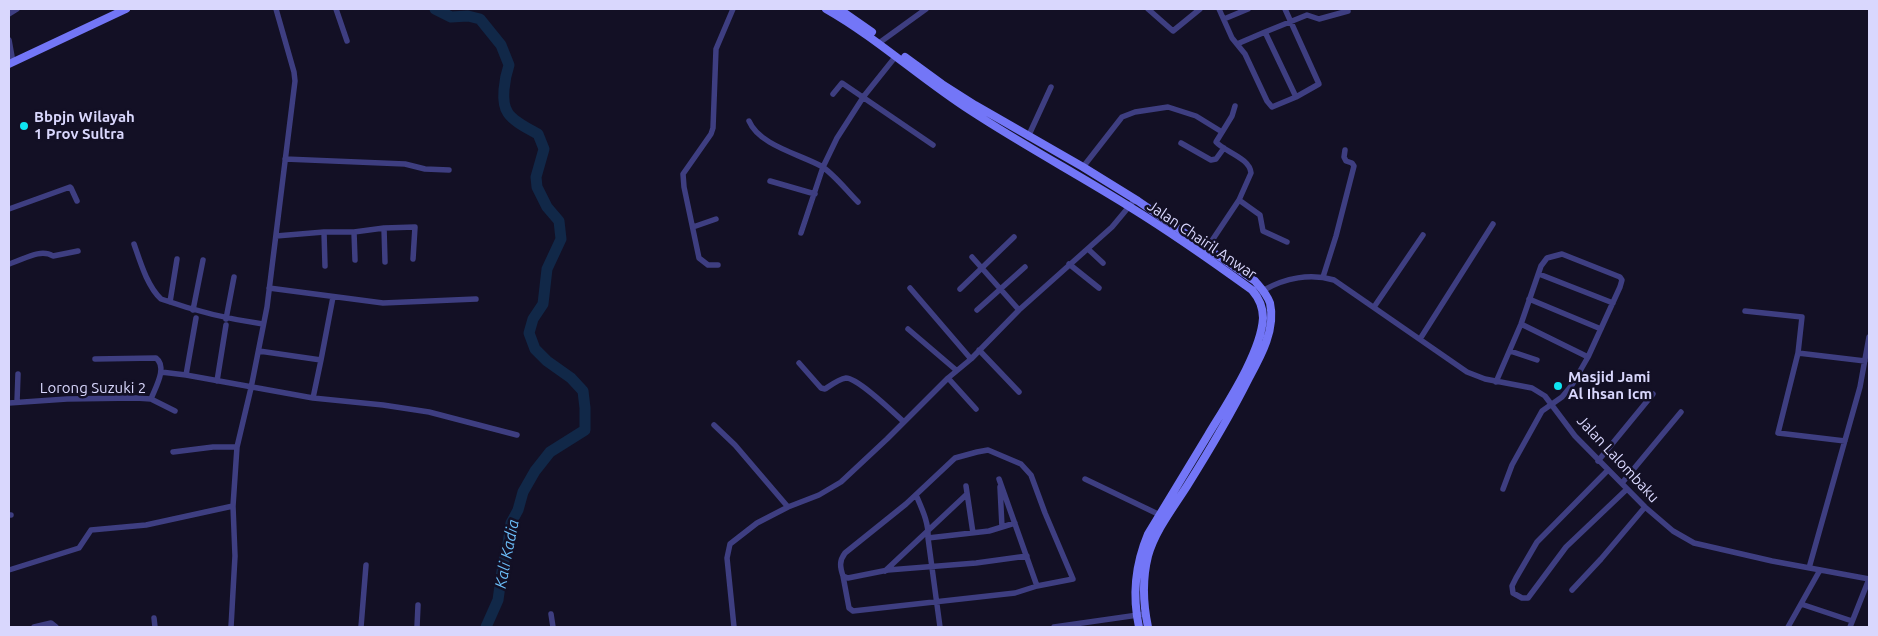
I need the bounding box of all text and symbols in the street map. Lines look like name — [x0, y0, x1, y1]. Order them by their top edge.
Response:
place label: Bbpjn Wilayah 1 Prov Sultra — [34, 108, 135, 143]
marker: Bbpjn Wilayah 1 Prov Sultra — [18, 120, 30, 132]
street label: Jalan Chairil Anwar — [1144, 197, 1260, 283]
place label: Masjid Jami Al Ihsan Icm — [1568, 368, 1652, 403]
street label: Lorong Suzuki 2 — [40, 379, 146, 397]
marker: Masjid Jami Al Ihsan Icm — [1552, 380, 1564, 392]
street label: Jalan Lalombaku — [1573, 412, 1663, 506]
water label: Kali Kadia — [491, 518, 523, 590]

